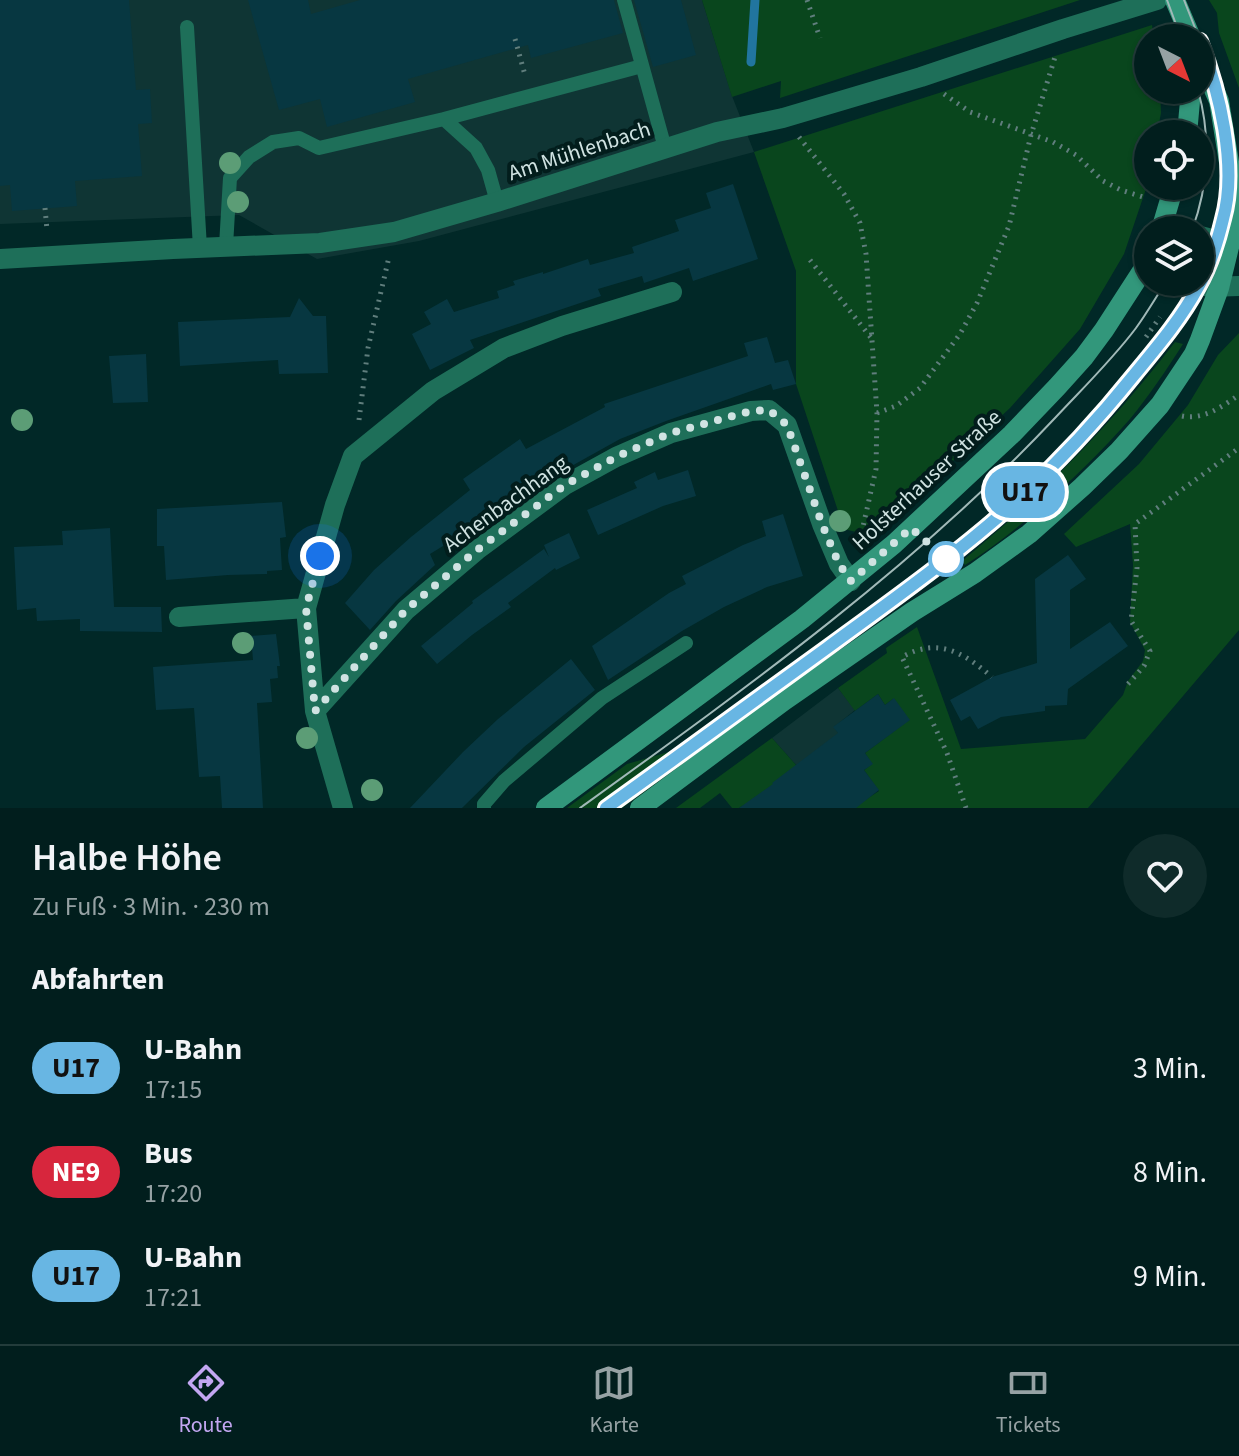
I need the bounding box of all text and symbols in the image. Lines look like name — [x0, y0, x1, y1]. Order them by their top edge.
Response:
north arrow — [1134, 24, 1214, 104]
map controls — [1134, 24, 1214, 296]
street label: Am Mühlenbach — [504, 113, 655, 189]
button: locate — [1134, 120, 1214, 200]
button: layers — [1134, 216, 1214, 296]
street label: Holsterhauser Straße — [845, 402, 1009, 558]
street label: Achenbachhang — [436, 447, 575, 560]
line badge: U17 — [979, 466, 1071, 518]
text: U17 — [1001, 472, 1049, 512]
your location — [300, 536, 340, 576]
unlabelled marker — [929, 542, 963, 576]
text: Halbe Höhe — [32, 831, 222, 885]
button: heart — [1123, 834, 1207, 918]
text: Zu Fuß · 3 Min. · 230 m — [32, 888, 270, 925]
text: Abfahrten — [32, 958, 164, 1001]
text: U-Bahn — [144, 1028, 242, 1071]
text: 3 Min. — [1133, 1047, 1207, 1090]
text: U17 — [52, 1048, 100, 1088]
text: 17:15 — [144, 1071, 202, 1108]
text: Bus — [144, 1132, 192, 1175]
text: 8 Min. — [1133, 1151, 1207, 1194]
text: NE9 — [52, 1152, 100, 1192]
text: 17:20 — [144, 1175, 202, 1212]
text: U-Bahn — [144, 1236, 242, 1279]
text: 9 Min. — [1133, 1255, 1207, 1298]
text: U17 — [52, 1256, 100, 1296]
text: 17:21 — [144, 1279, 202, 1316]
tab: Route — [178, 1361, 233, 1441]
tab: Karte — [589, 1361, 639, 1441]
tab: Tickets — [996, 1361, 1061, 1441]

